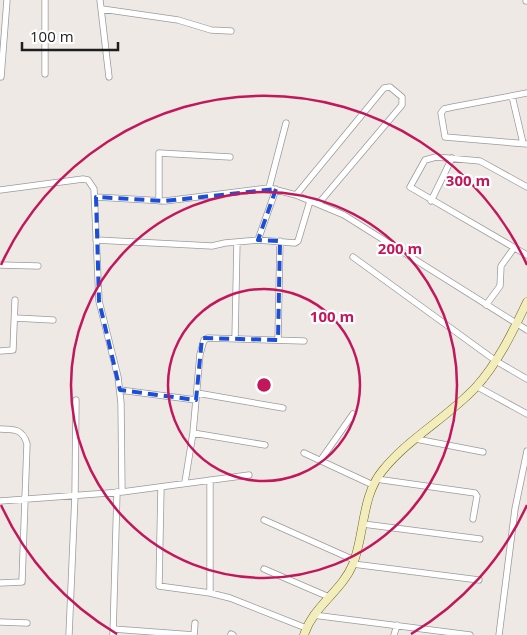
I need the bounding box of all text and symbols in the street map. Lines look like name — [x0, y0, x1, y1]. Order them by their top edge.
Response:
scale bar — [22, 20, 119, 52]
text: 100 m — [30, 26, 74, 46]
text: 300 m — [446, 170, 490, 190]
text: 200 m — [378, 238, 422, 258]
text: 100 m — [310, 306, 354, 326]
centre of rings — [255, 376, 273, 394]

